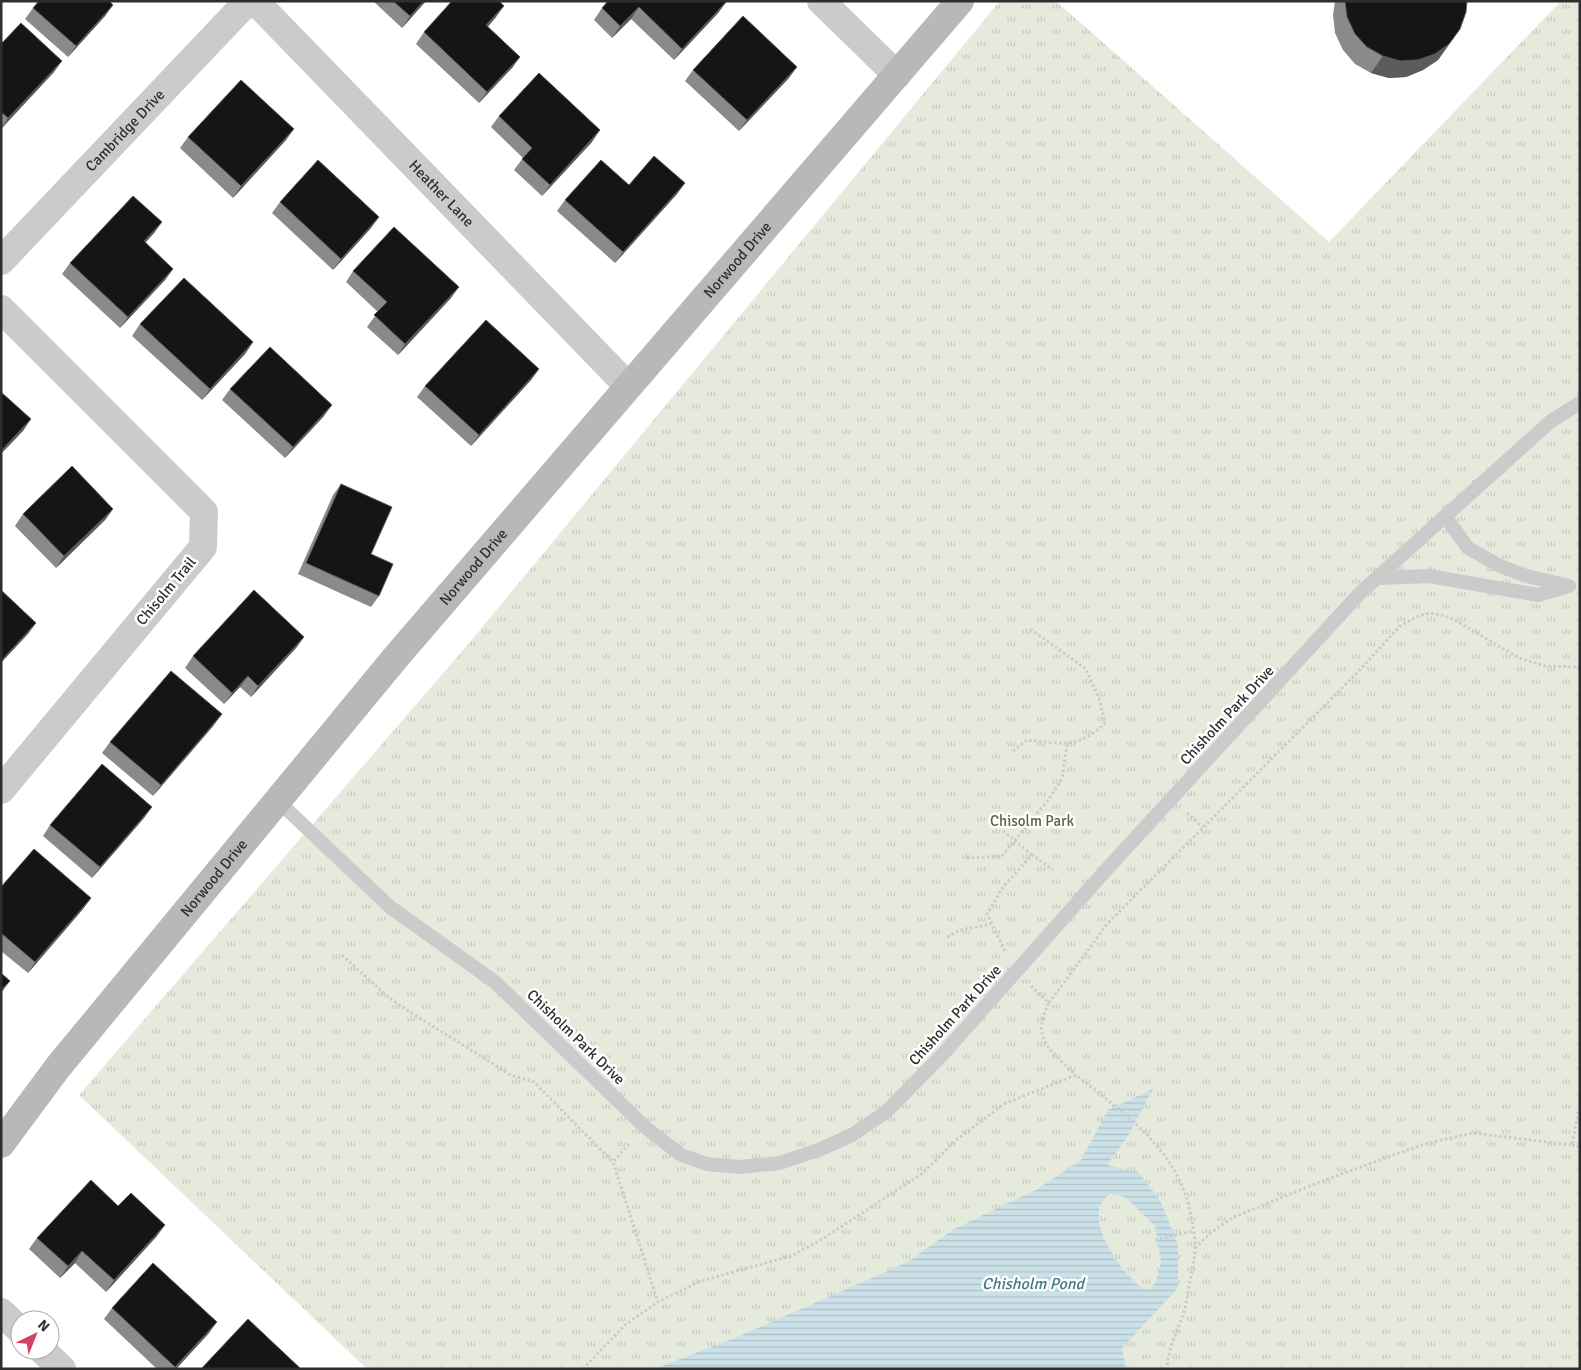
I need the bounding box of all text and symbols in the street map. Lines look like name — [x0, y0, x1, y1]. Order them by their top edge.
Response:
street label: Cambridge Drive — [82, 86, 168, 175]
street label: Heather Lane — [405, 156, 478, 231]
street label: Norwood Drive — [700, 218, 775, 302]
street label: Norwood Drive — [436, 525, 511, 609]
street label: Chisolm Trail — [132, 553, 200, 629]
street label: Chisholm Park Drive — [1176, 662, 1278, 768]
park label: Chisolm Park — [990, 812, 1075, 830]
street label: Norwood Drive — [177, 835, 251, 920]
street label: Chisholm Park Drive — [905, 961, 1005, 1069]
street label: Chisholm Park Drive — [523, 986, 629, 1088]
water label: Chisholm Pond — [982, 1274, 1086, 1294]
north arrow — [10, 1310, 60, 1360]
text: N — [34, 1316, 53, 1335]

